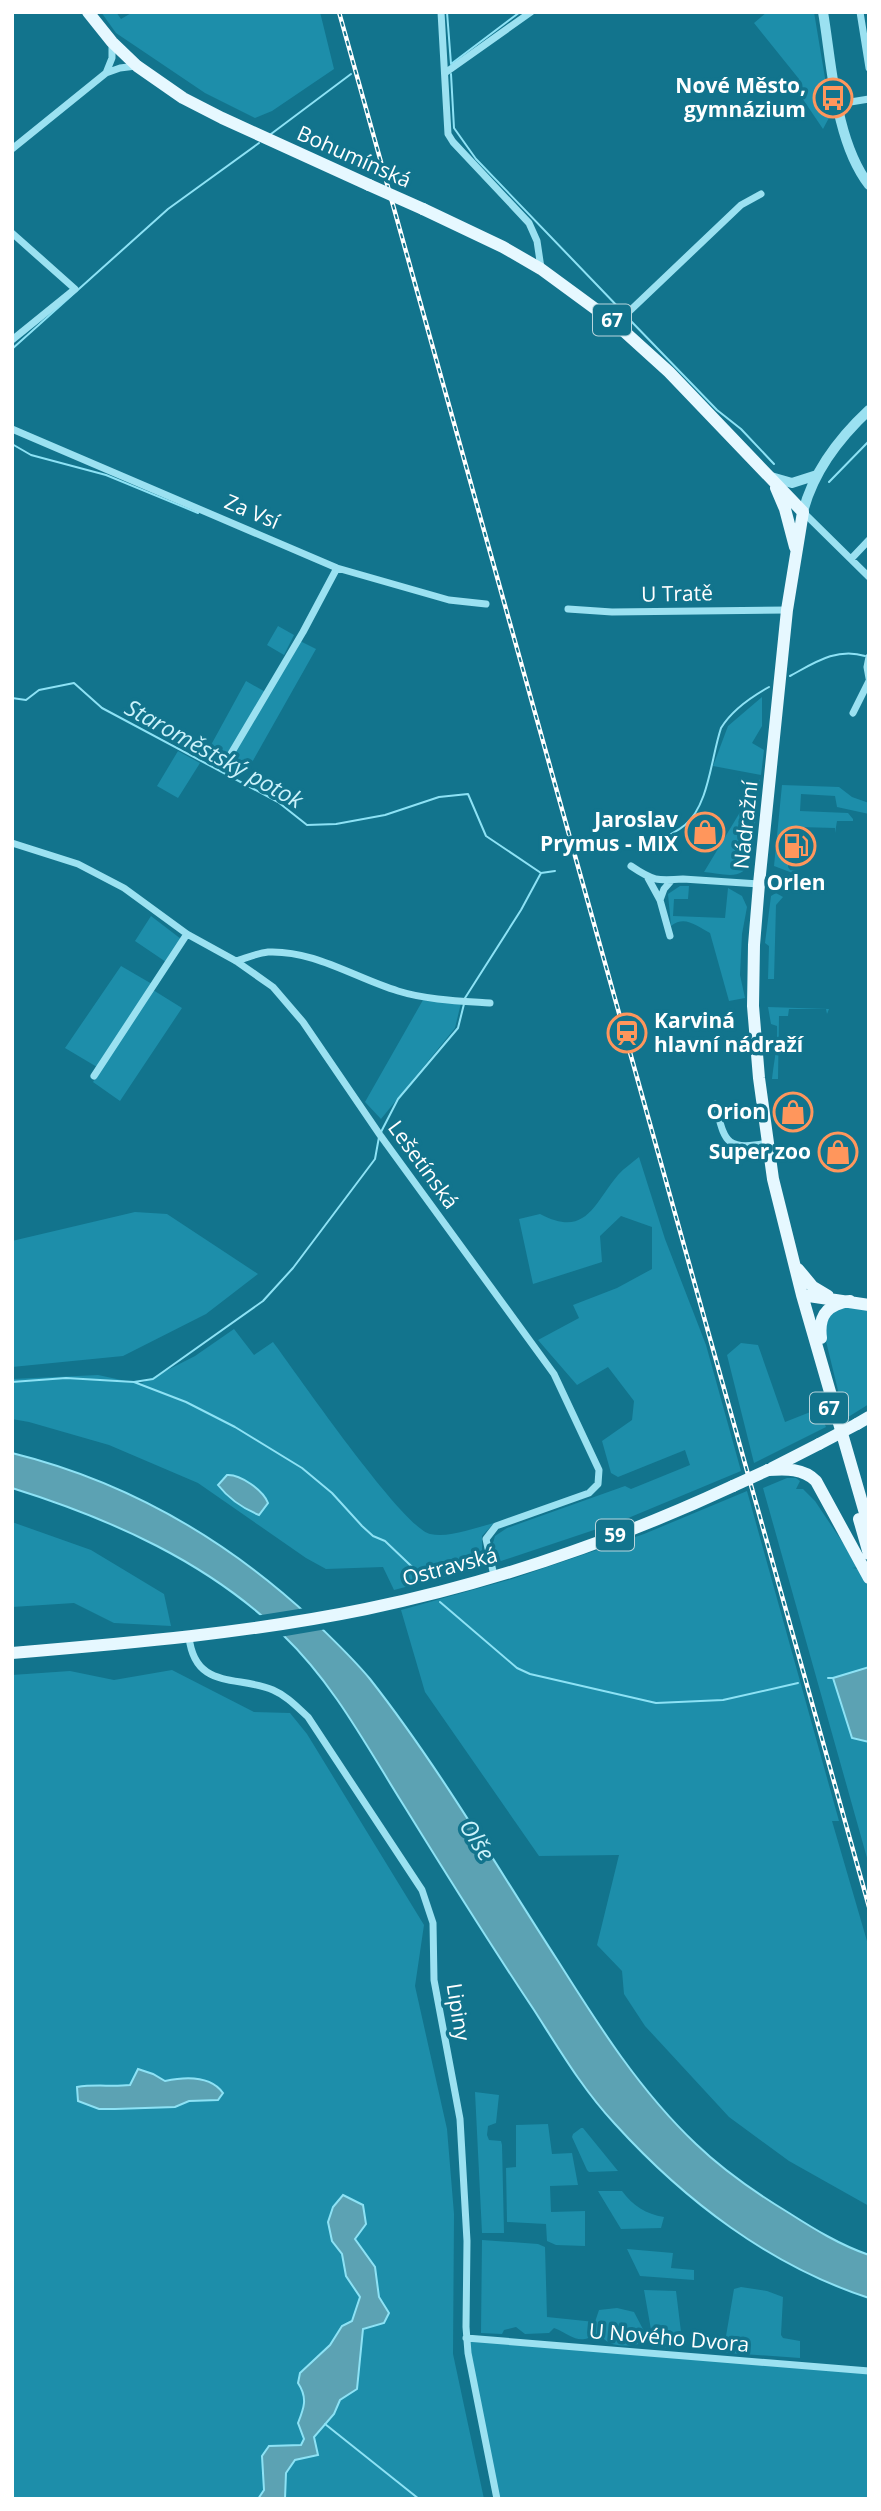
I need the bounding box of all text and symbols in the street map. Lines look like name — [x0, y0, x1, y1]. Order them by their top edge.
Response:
place label: Nové Město, gymnázium — [675, 71, 806, 123]
bus stop icon: Nové Město, gymnázium — [812, 77, 854, 119]
street label: Bohumínská — [293, 118, 416, 194]
road number: 67 — [593, 304, 631, 336]
street label: Za Vsí — [221, 487, 285, 535]
street label: U Tratě — [641, 578, 713, 608]
water label: Staroměstský potok — [120, 691, 310, 816]
street label: Nádražní — [726, 779, 764, 870]
place label: Jaroslav Prymus - MIX — [540, 805, 678, 857]
shop icon: Jaroslav Prymus - MIX — [684, 811, 726, 853]
fuel station icon: Orlen — [775, 825, 817, 867]
place label: Orlen — [767, 868, 825, 896]
place label: Karviná hlavní nádraží — [654, 1006, 805, 1058]
station icon: Karviná hlavní nádraží — [606, 1012, 648, 1054]
shop icon: Orion — [772, 1091, 814, 1133]
place label: Orion — [707, 1097, 766, 1125]
street label: Lešetínská — [382, 1115, 465, 1214]
shop icon: Super zoo — [817, 1131, 859, 1173]
place label: Super zoo — [709, 1137, 811, 1165]
road number: 67 — [810, 1392, 848, 1424]
road number: 59 — [596, 1520, 634, 1550]
street label: Ostravská — [399, 1540, 500, 1592]
water label: Olše — [453, 1812, 503, 1867]
street label: Lipiny — [441, 1981, 477, 2043]
street label: U Nového Dvora — [588, 2316, 751, 2358]

